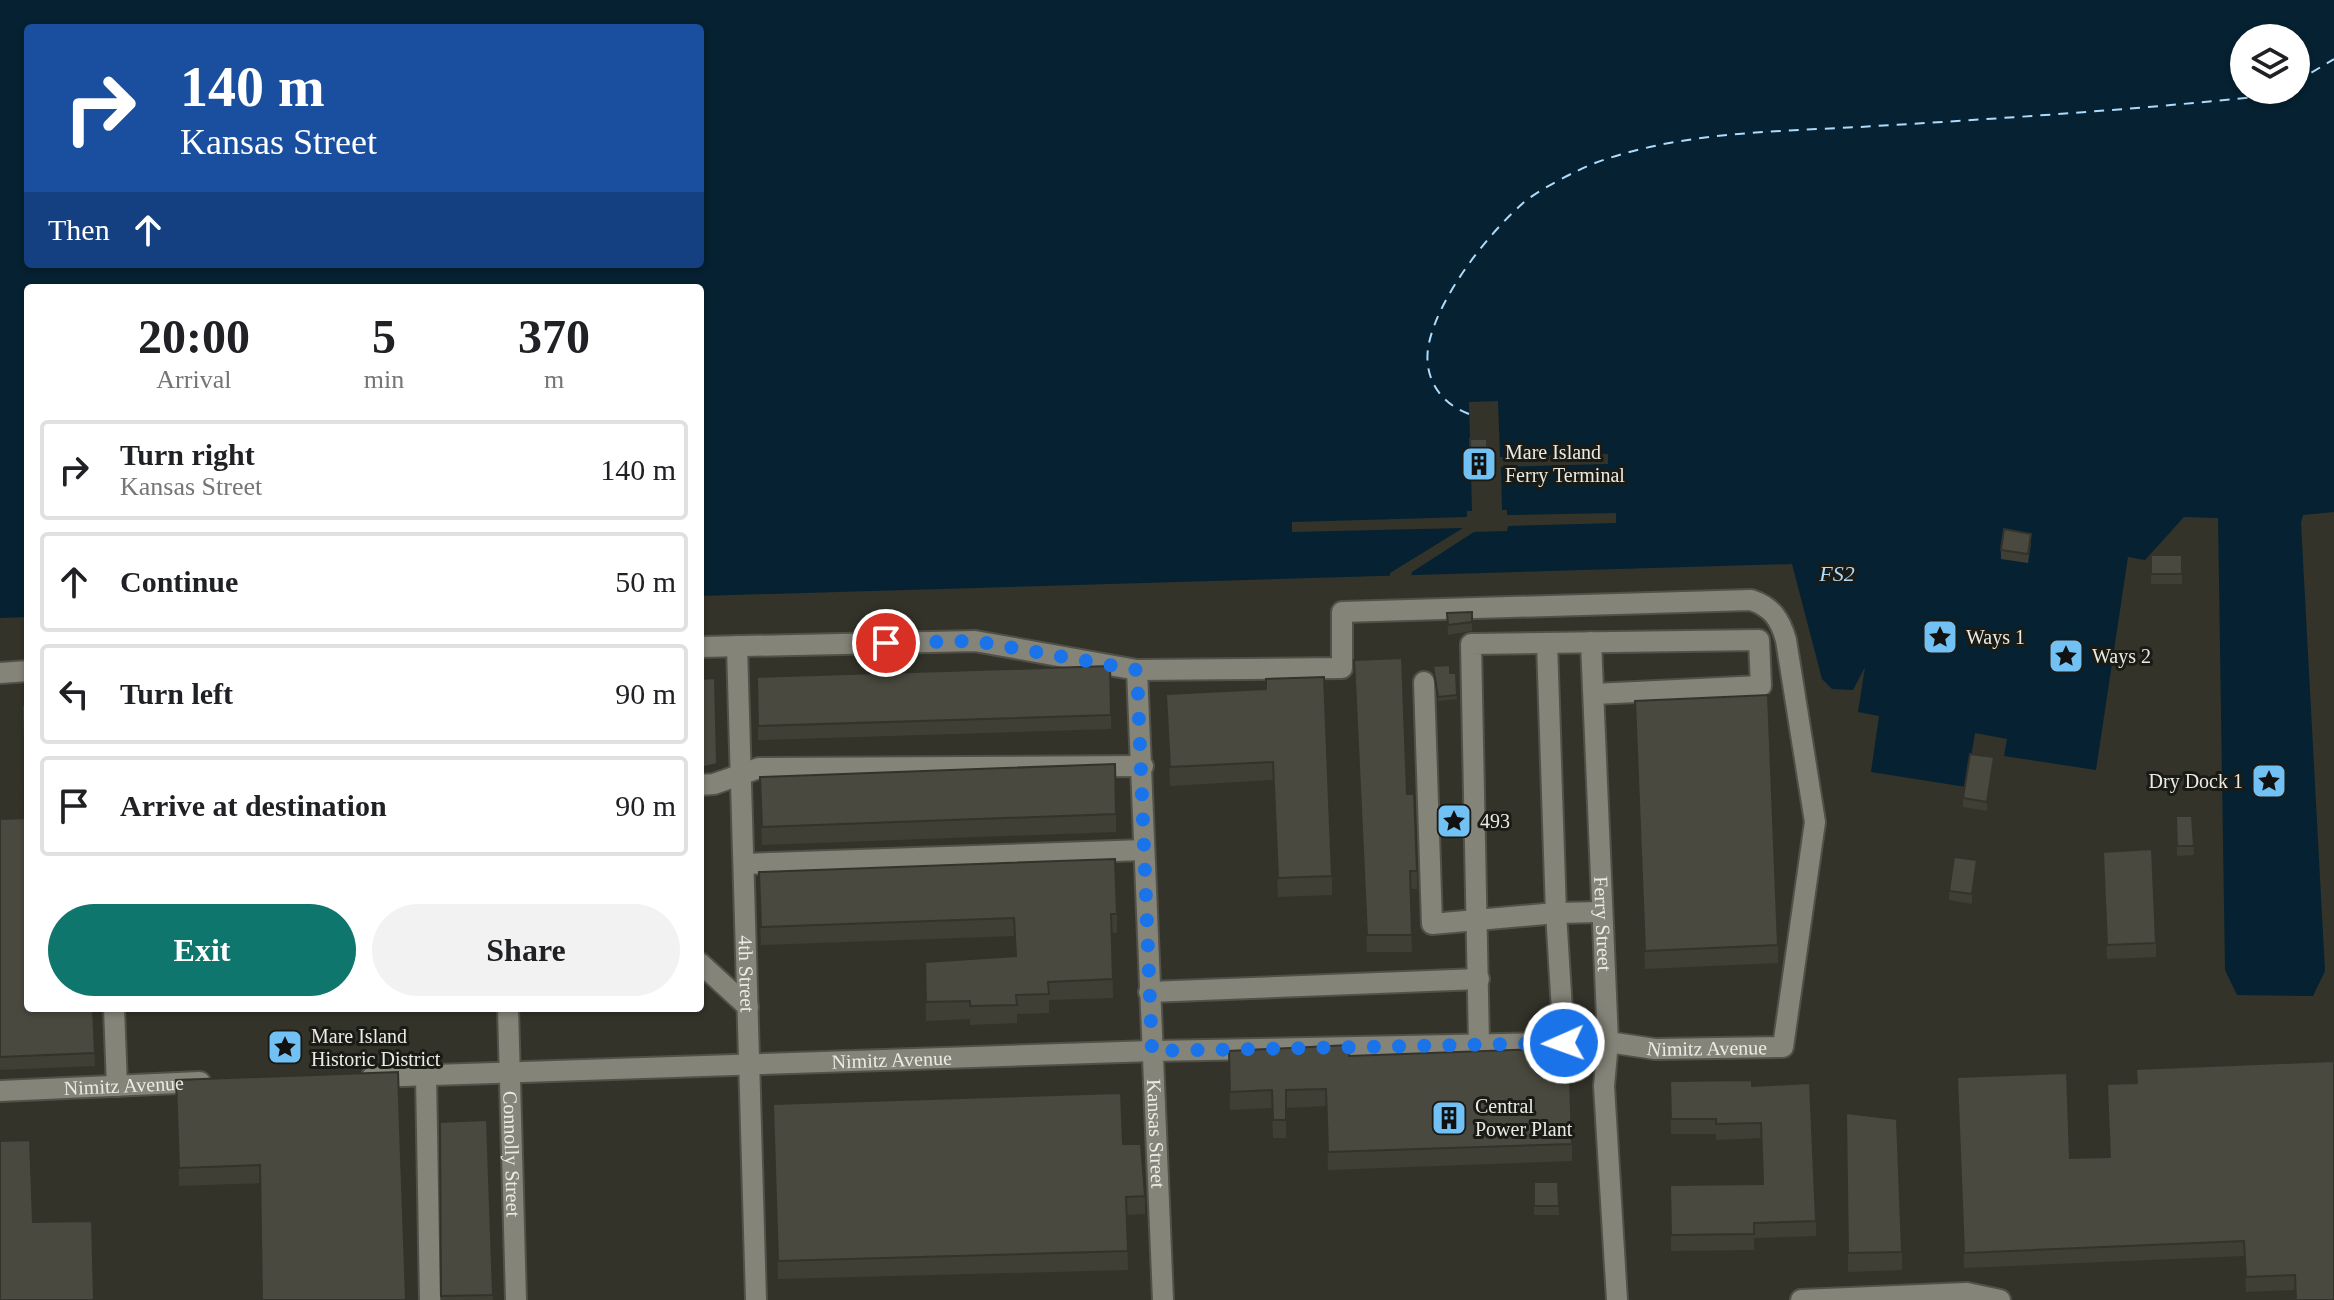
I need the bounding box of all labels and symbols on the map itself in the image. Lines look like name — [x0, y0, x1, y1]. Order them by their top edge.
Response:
place label: Mare Island Ferry Terminal — [1505, 441, 1625, 487]
building icon: Mare Island Ferry Terminal — [1460, 445, 1498, 483]
water label: FS2 — [1818, 561, 1855, 586]
pin — [852, 609, 920, 677]
place icon: Ways 1 — [1921, 618, 1959, 656]
place label: Ways 1 — [1966, 626, 2025, 649]
place icon: Ways 2 — [2047, 637, 2085, 675]
place label: Ways 2 — [2092, 645, 2151, 668]
place icon: Dry Dock 1 — [2250, 762, 2288, 800]
place label: Dry Dock 1 — [2149, 770, 2243, 793]
place icon: 493 — [1435, 802, 1473, 840]
place label: 493 — [1480, 810, 1510, 832]
street label: Ferry Street — [1590, 876, 1616, 972]
street label: 4th Street — [734, 935, 759, 1013]
position arrow — [1522, 1001, 1606, 1085]
place label: Mare Island Historic District — [311, 1025, 441, 1070]
place icon: Mare Island Historic District — [266, 1028, 304, 1066]
street label: Nimitz Avenue — [1645, 1036, 1767, 1061]
street label: Nimitz Avenue — [831, 1047, 952, 1073]
street label: Nimitz Avenue — [63, 1072, 185, 1099]
street label: Kansas Street — [1143, 1078, 1169, 1189]
street label: Connolly Street — [499, 1091, 525, 1218]
place label: Central Power Plant — [1475, 1095, 1573, 1140]
building icon: Central Power Plant — [1430, 1099, 1468, 1137]

